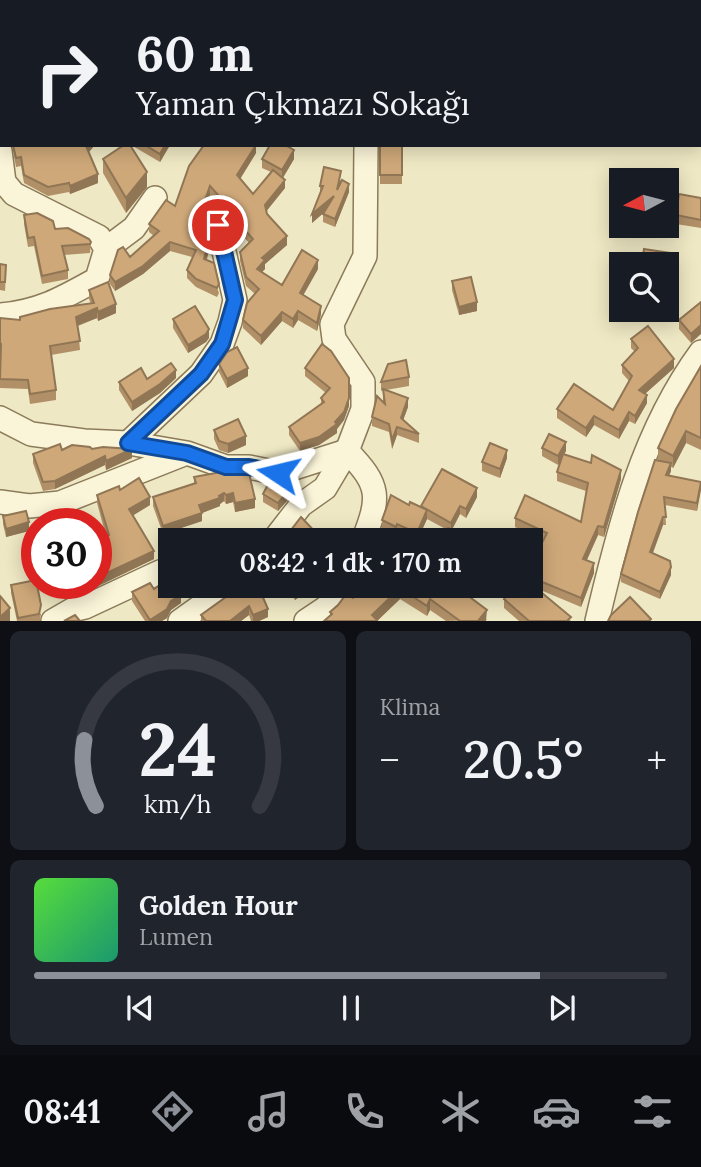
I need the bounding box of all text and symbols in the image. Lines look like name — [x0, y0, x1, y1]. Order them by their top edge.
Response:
text: 60 m — [136, 22, 253, 84]
icon: right — [21, 28, 112, 119]
text: Yaman Çıkmazı Sokağı — [136, 83, 470, 124]
north arrow — [609, 168, 679, 238]
map controls — [609, 168, 679, 322]
pin — [188, 195, 248, 255]
icon: arrive — [199, 206, 237, 244]
button: search — [609, 252, 679, 322]
position arrow — [241, 436, 315, 510]
speed limit sign: 30 — [21, 508, 112, 599]
text: 08:42 · 1 dk · 170 m — [239, 546, 462, 579]
text: Klima — [380, 692, 440, 721]
text: 24 — [138, 704, 217, 797]
text: 20.5° — [463, 726, 584, 792]
text: − — [380, 736, 400, 784]
text: + — [647, 736, 667, 784]
text: km/h — [144, 788, 212, 820]
text: Golden Hour — [139, 889, 298, 922]
text: Lumen — [139, 922, 213, 951]
icon: previous — [121, 989, 159, 1027]
icon: pause — [332, 989, 370, 1027]
icon: next — [543, 989, 581, 1027]
icon: directions — [148, 1087, 197, 1136]
icon: music — [244, 1087, 293, 1136]
icon: phone — [340, 1087, 389, 1136]
icon: climate — [436, 1087, 485, 1136]
icon: car — [532, 1087, 581, 1136]
icon: filters — [628, 1087, 677, 1136]
text: 08:41 — [24, 1091, 101, 1132]

